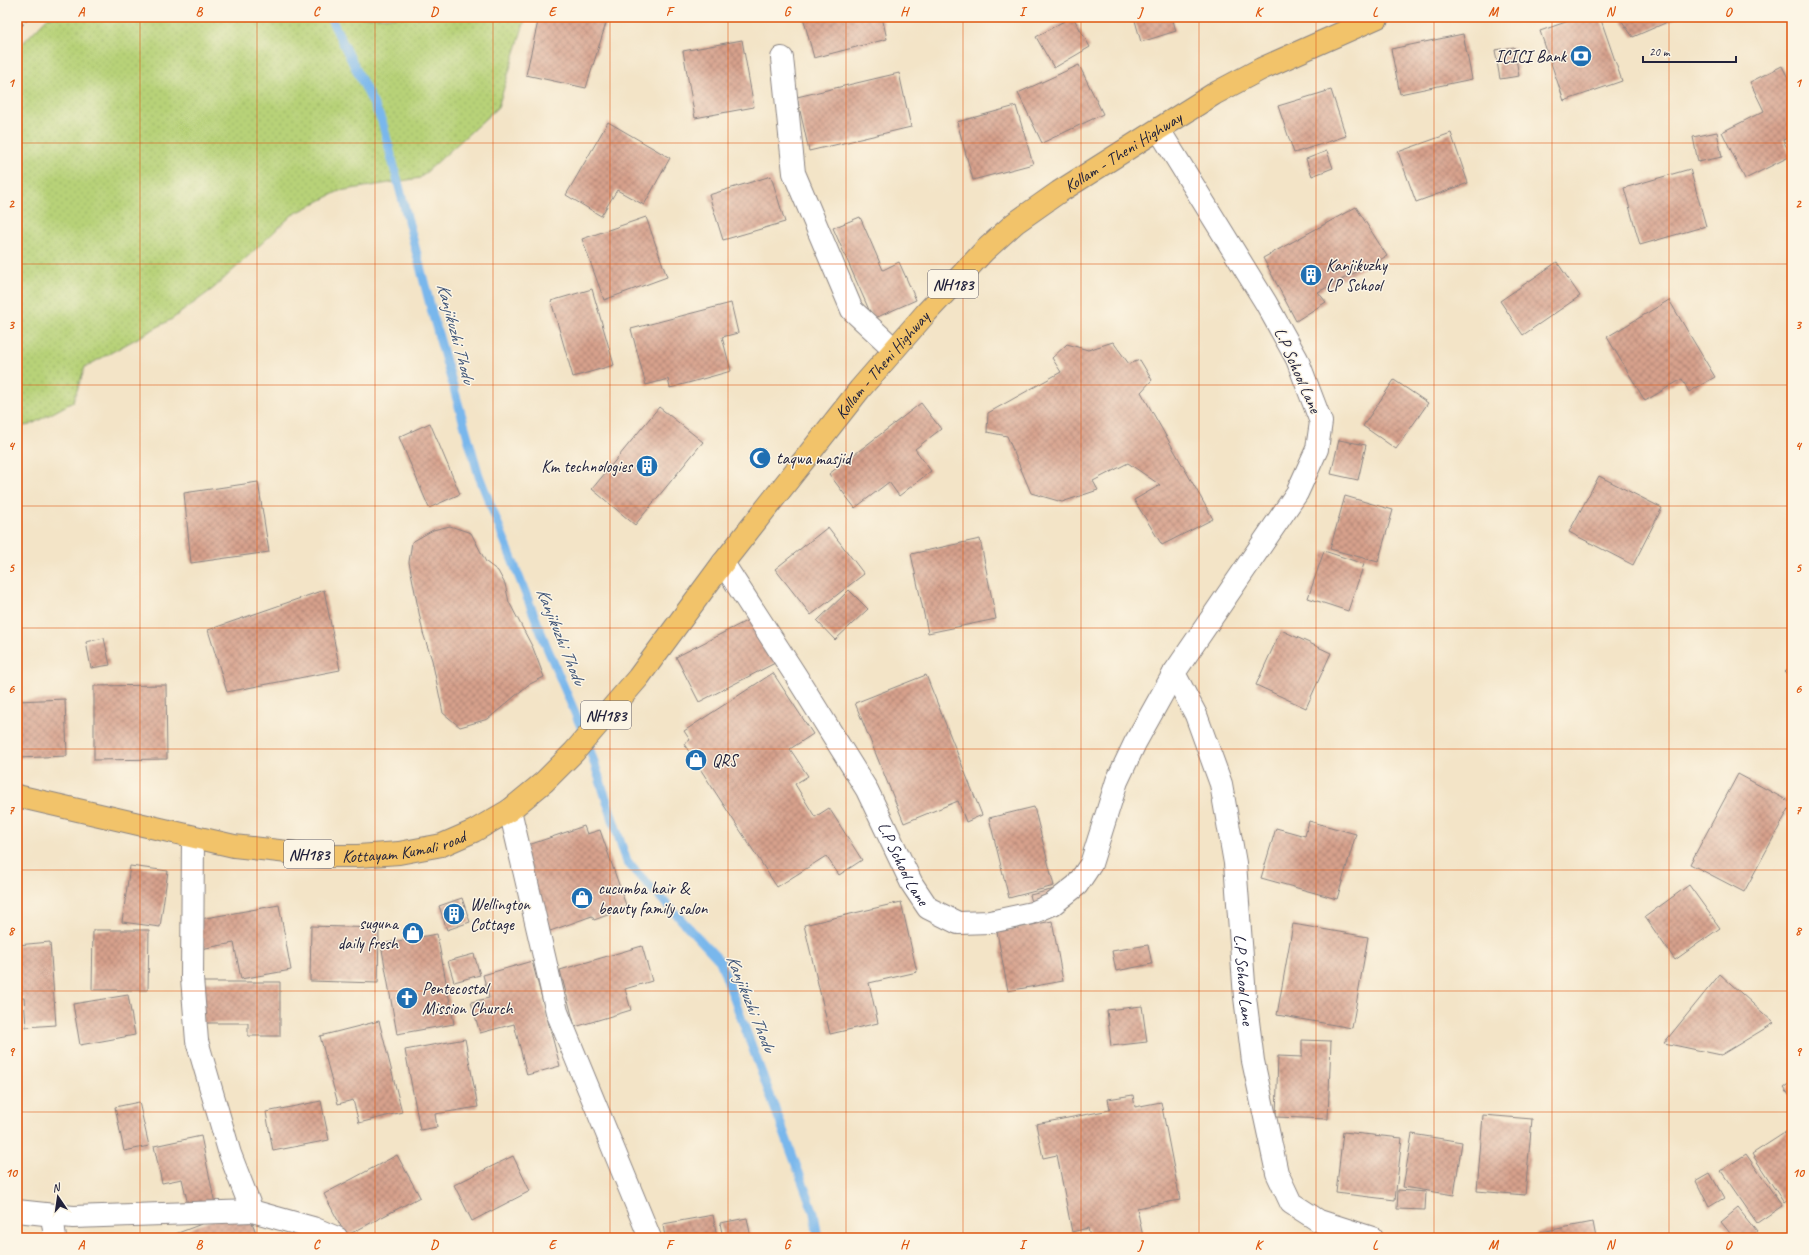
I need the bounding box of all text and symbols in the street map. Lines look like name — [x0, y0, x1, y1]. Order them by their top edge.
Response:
text: A — [78, 4, 86, 20]
text: B — [196, 4, 204, 20]
text: C — [313, 4, 321, 20]
text: D — [430, 4, 439, 20]
text: E — [549, 4, 558, 20]
text: F — [666, 4, 675, 20]
text: G — [784, 4, 792, 20]
text: H — [900, 4, 910, 20]
text: I — [1019, 4, 1028, 20]
text: J — [1137, 4, 1144, 20]
text: K — [1255, 4, 1265, 20]
text: L — [1372, 4, 1379, 20]
text: M — [1488, 4, 1499, 20]
text: N — [1606, 4, 1617, 20]
text: O — [1725, 4, 1734, 20]
scale bar — [1643, 38, 1736, 64]
bank icon: ICICI Bank — [1568, 43, 1594, 69]
text: 20 m — [1649, 44, 1671, 60]
place label: ICICI Bank — [1495, 46, 1568, 67]
text: 1 — [8, 75, 16, 91]
text: 1 — [1795, 75, 1803, 91]
street label: Kollam - Theni Highway — [1060, 107, 1187, 197]
text: 2 — [8, 196, 15, 212]
text: 2 — [1795, 196, 1802, 212]
place label: Kanjikuzhy LP School — [1326, 255, 1388, 296]
building icon: Kanjikuzhy LP School — [1298, 262, 1324, 288]
road number: NH183 — [928, 270, 978, 298]
water label: Kanjikuzhi Thodu — [432, 281, 481, 388]
street label: Kollam - Theni Highway — [831, 306, 935, 423]
text: 3 — [8, 317, 15, 333]
text: 3 — [1795, 317, 1802, 333]
street label: L.P School Lane — [1269, 324, 1326, 417]
text: 4 — [8, 438, 16, 454]
text: 4 — [1795, 438, 1803, 454]
mosque icon: taqwa masjid — [747, 445, 773, 471]
place label: taqwa masjid — [776, 448, 853, 469]
building icon: Km technologies — [634, 453, 660, 479]
place label: Km technologies — [541, 456, 633, 477]
text: 5 — [8, 560, 15, 576]
text: 5 — [1795, 560, 1802, 576]
water label: Kanjikuzhi Thodu — [532, 584, 591, 690]
text: 6 — [8, 681, 15, 697]
text: 6 — [1795, 681, 1802, 697]
road number: NH183 — [581, 701, 631, 729]
shop icon: QRS — [683, 747, 709, 773]
place label: QRS — [712, 750, 740, 771]
text: 7 — [8, 802, 15, 818]
text: 7 — [1795, 802, 1802, 818]
street label: L.P School Lane — [873, 819, 934, 911]
street label: Kottayam Kumali road — [342, 825, 472, 867]
road number: NH183 — [284, 840, 334, 868]
place label: cucumba hair & beauty family salon — [598, 878, 709, 919]
shop icon: cucumba hair & beauty family salon — [569, 885, 595, 911]
place label: Wellington Cottage — [470, 894, 531, 935]
building icon: Wellington Cottage — [441, 901, 467, 927]
place label: suguna daily fresh — [338, 913, 400, 954]
shop icon: suguna daily fresh — [400, 920, 426, 946]
text: 8 — [8, 923, 16, 939]
text: 8 — [1795, 923, 1803, 939]
street label: L.P School Lane — [1229, 933, 1259, 1028]
water label: Kanjikuzhi Thodu — [722, 951, 781, 1057]
place label: Pentecostal Mission Church — [422, 978, 514, 1019]
church icon: Pentecostal Mission Church — [394, 985, 420, 1011]
text: 9 — [8, 1044, 15, 1060]
text: 9 — [1795, 1044, 1802, 1060]
text: 10 — [5, 1165, 18, 1181]
text: 10 — [1792, 1165, 1805, 1181]
north arrow — [38, 1177, 78, 1217]
text: N — [51, 1179, 63, 1195]
text: A — [78, 1237, 86, 1253]
text: B — [196, 1237, 204, 1253]
text: C — [313, 1237, 321, 1253]
text: D — [430, 1237, 439, 1253]
text: E — [549, 1237, 558, 1253]
text: F — [666, 1237, 675, 1253]
text: G — [784, 1237, 792, 1253]
text: H — [900, 1237, 910, 1253]
text: I — [1019, 1237, 1028, 1253]
text: J — [1137, 1237, 1144, 1253]
text: K — [1255, 1237, 1265, 1253]
text: L — [1372, 1237, 1379, 1253]
text: M — [1488, 1237, 1499, 1253]
text: N — [1606, 1237, 1617, 1253]
text: O — [1725, 1237, 1734, 1253]

